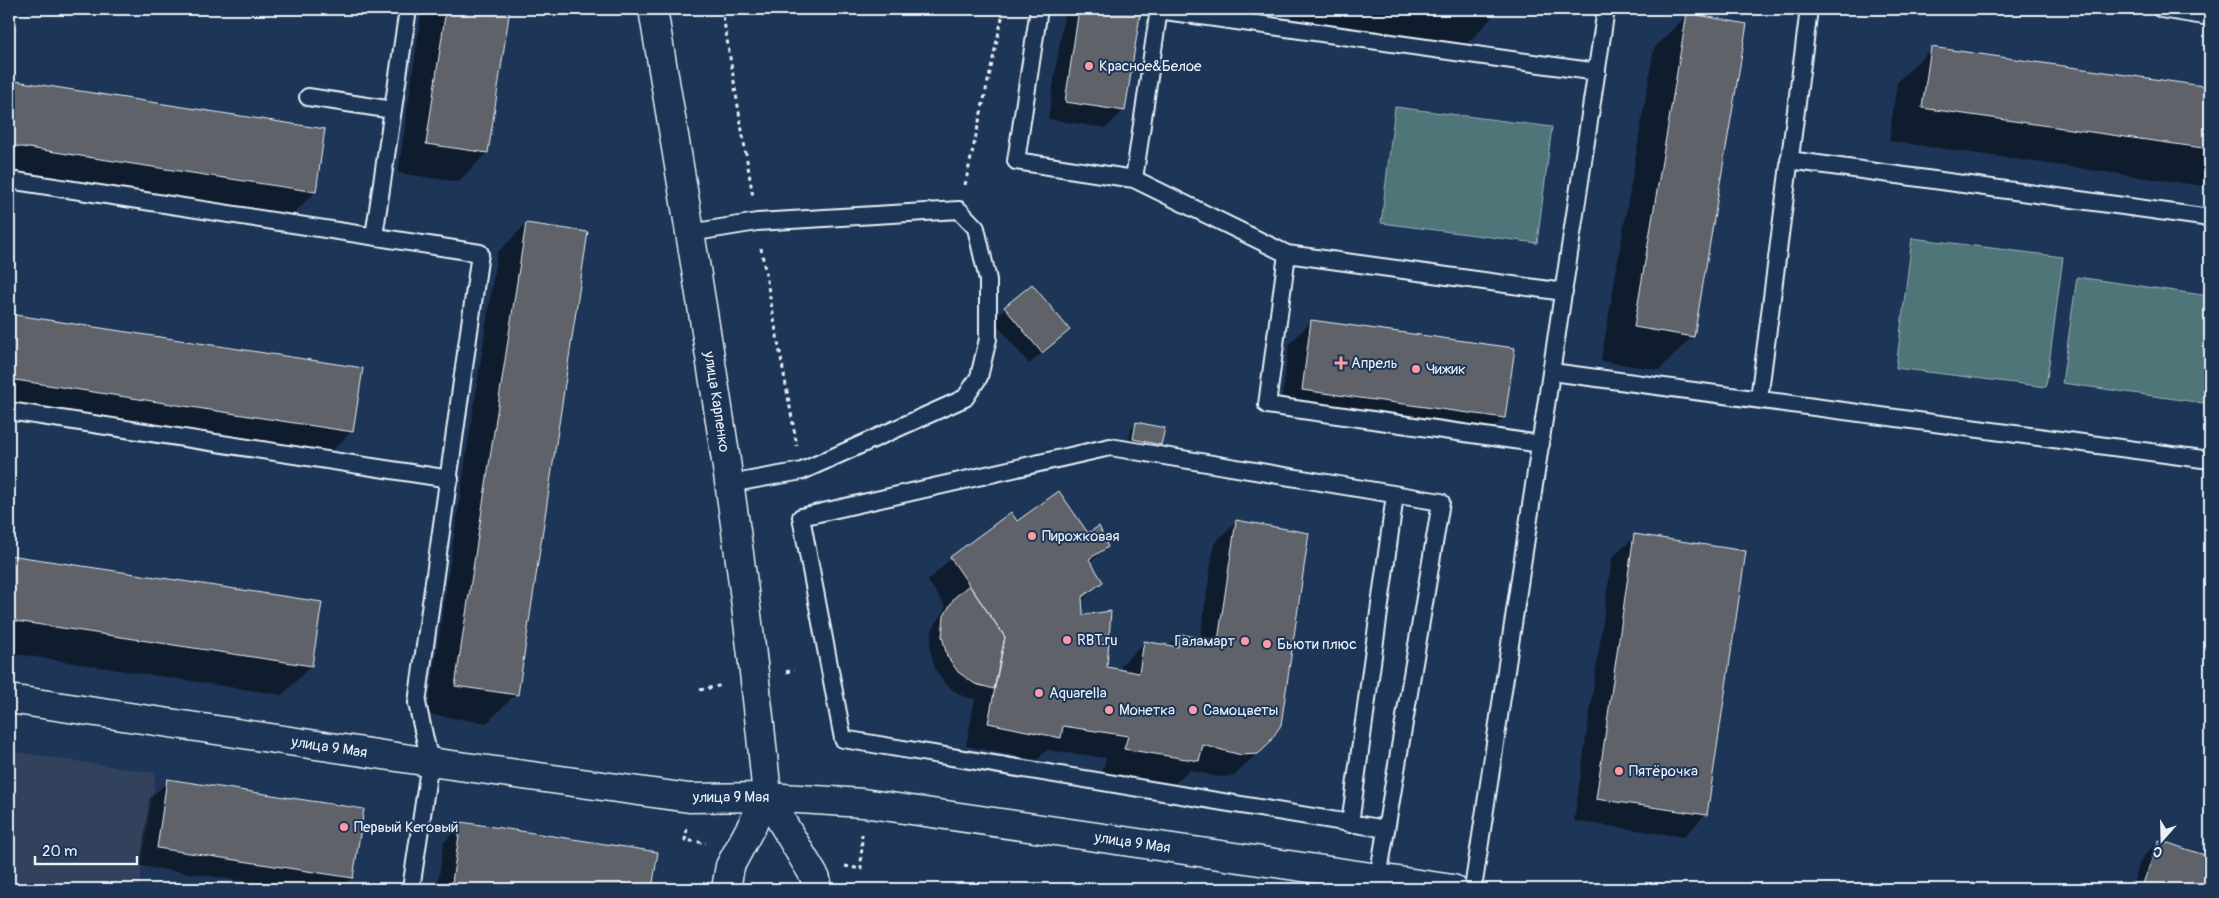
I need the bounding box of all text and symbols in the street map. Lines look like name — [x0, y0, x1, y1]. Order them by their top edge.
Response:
place label: Красное&Белое — [1099, 57, 1202, 76]
marker: Красное&Белое — [1083, 60, 1095, 72]
street label: улица Карпенко — [700, 349, 734, 453]
place label: Апрель — [1351, 354, 1398, 373]
marker: Апрель — [1335, 357, 1347, 369]
place label: Чижик — [1426, 360, 1466, 379]
marker: Чижик — [1410, 363, 1422, 375]
place label: Пирожковая — [1042, 527, 1120, 546]
marker: Пирожковая — [1026, 530, 1038, 542]
place label: RBT.ru — [1077, 631, 1118, 650]
place label: Галамарт — [1175, 632, 1235, 651]
marker: RBT.ru — [1061, 634, 1073, 646]
marker: Галамарт — [1239, 635, 1251, 647]
place label: Бьюти плюс — [1277, 635, 1357, 654]
marker: Бьюти плюс — [1261, 638, 1273, 650]
place label: Aquarella — [1049, 684, 1107, 703]
marker: Aquarella — [1033, 687, 1045, 699]
place label: Монетка — [1119, 701, 1175, 720]
place label: Самоцветы — [1203, 701, 1279, 720]
marker: Монетка — [1103, 704, 1115, 716]
marker: Самоцветы — [1187, 704, 1199, 716]
street label: улица 9 Мая — [289, 732, 369, 762]
place label: Пятёрочка — [1629, 762, 1698, 781]
marker: Пятёрочка — [1613, 765, 1625, 777]
street label: улица 9 Мая — [692, 788, 769, 807]
north arrow — [2136, 816, 2186, 866]
place label: Первый Кеговый — [354, 818, 458, 837]
marker: Первый Кеговый — [338, 821, 350, 833]
street label: улица 9 Мая — [1092, 827, 1172, 857]
scale bar — [35, 833, 138, 865]
text: 20 m — [42, 842, 77, 861]
text: С — [2150, 842, 2165, 861]

